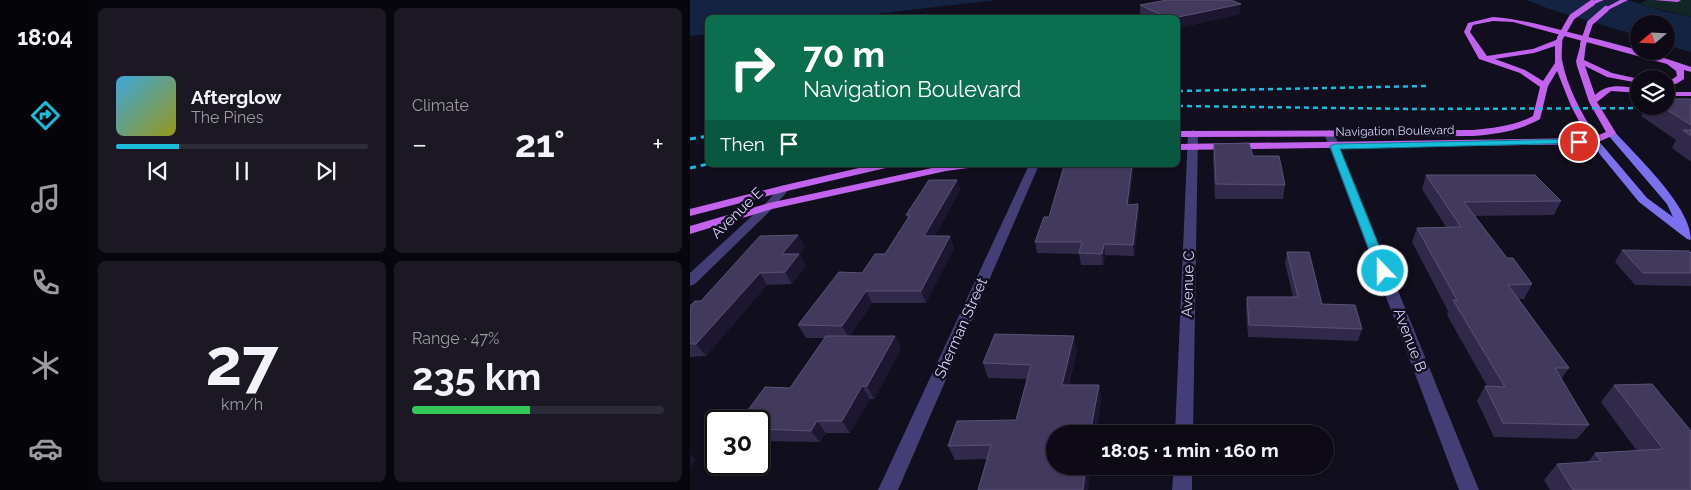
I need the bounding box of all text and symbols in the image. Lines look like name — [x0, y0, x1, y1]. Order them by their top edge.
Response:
north arrow — [1630, 15, 1675, 60]
map controls — [1630, 15, 1675, 115]
text: 18:04 — [17, 24, 73, 50]
text: 70 m — [803, 34, 885, 75]
icon: right — [720, 35, 785, 100]
button: layers — [1630, 70, 1675, 115]
text: Navigation Boulevard — [803, 76, 1021, 102]
text: Afterglow — [191, 86, 281, 108]
text: Climate — [412, 96, 469, 115]
icon: directions — [28, 98, 63, 133]
text: The Pines — [191, 108, 263, 127]
text: 21° — [515, 121, 565, 166]
pin — [1558, 121, 1600, 163]
street label: Navigation Boulevard — [1335, 123, 1455, 139]
text: − — [412, 128, 427, 161]
text: + — [652, 128, 664, 161]
icon: arrive — [1565, 128, 1593, 156]
icon: arrive — [775, 130, 803, 158]
text: Then — [720, 133, 765, 155]
icon: previous — [144, 157, 172, 185]
icon: pause — [228, 157, 256, 185]
icon: next — [312, 157, 340, 185]
icon: music — [28, 181, 63, 216]
street label: Avenue E — [707, 184, 767, 242]
position arrow — [1356, 244, 1408, 296]
street label: Avenue C — [1178, 250, 1198, 318]
icon: phone — [28, 265, 63, 300]
street label: Sherman Street — [931, 275, 991, 381]
street label: Avenue B — [1390, 306, 1430, 374]
text: 27 — [205, 324, 279, 400]
text: Range · 47% — [412, 329, 499, 348]
icon: climate — [28, 348, 63, 383]
text: 235 km — [412, 354, 541, 399]
text: km/h — [221, 395, 263, 414]
speed limit sign: 30 — [705, 410, 770, 475]
icon: car — [28, 431, 63, 466]
text: 18:05 · 1 min · 160 m — [1101, 439, 1279, 461]

